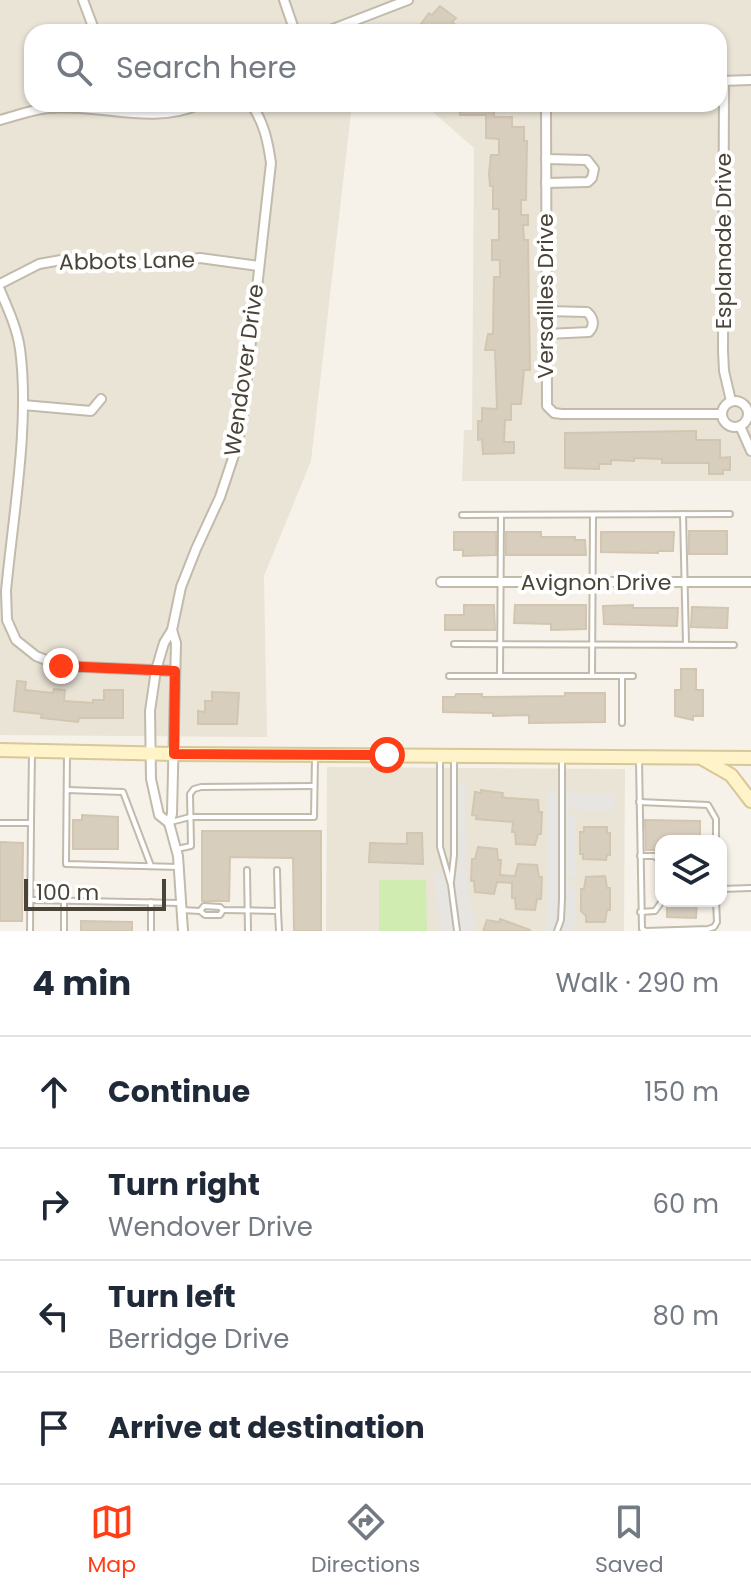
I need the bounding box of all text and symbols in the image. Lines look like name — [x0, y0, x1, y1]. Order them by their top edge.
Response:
search box — [24, 24, 727, 112]
icon: search — [52, 46, 96, 90]
text: Search here — [116, 46, 297, 89]
street label: Esplanade Drive — [708, 153, 739, 329]
street label: Versailles Drive — [530, 213, 561, 379]
street label: Abbots Lane — [59, 244, 195, 278]
street label: Wendover Drive — [217, 282, 271, 458]
street label: Avignon Drive — [521, 567, 671, 598]
route end — [43, 648, 79, 684]
route start — [369, 737, 405, 773]
map controls — [655, 835, 727, 907]
button: layers — [655, 835, 727, 907]
scale bar — [24, 875, 166, 911]
text: 100 m — [36, 877, 99, 908]
text: 4 min — [32, 959, 131, 1007]
text: Walk · 290 m — [555, 965, 719, 1001]
icon: ahead — [32, 1070, 76, 1114]
text: Continue — [108, 1070, 250, 1113]
text: 150 m — [644, 1074, 719, 1110]
text: Turn right — [108, 1163, 260, 1206]
icon: right — [32, 1182, 76, 1226]
text: 60 m — [652, 1186, 719, 1222]
text: Wendover Drive — [108, 1209, 313, 1245]
text: Turn left — [108, 1275, 236, 1318]
icon: left — [32, 1294, 76, 1338]
text: 80 m — [653, 1298, 719, 1334]
text: Berridge Drive — [108, 1321, 289, 1357]
icon: arrive — [32, 1406, 76, 1450]
text: Arrive at destination — [108, 1406, 425, 1449]
tab: Map — [87, 1500, 136, 1581]
tab: Directions — [311, 1500, 420, 1581]
tab: Saved — [595, 1500, 664, 1581]

